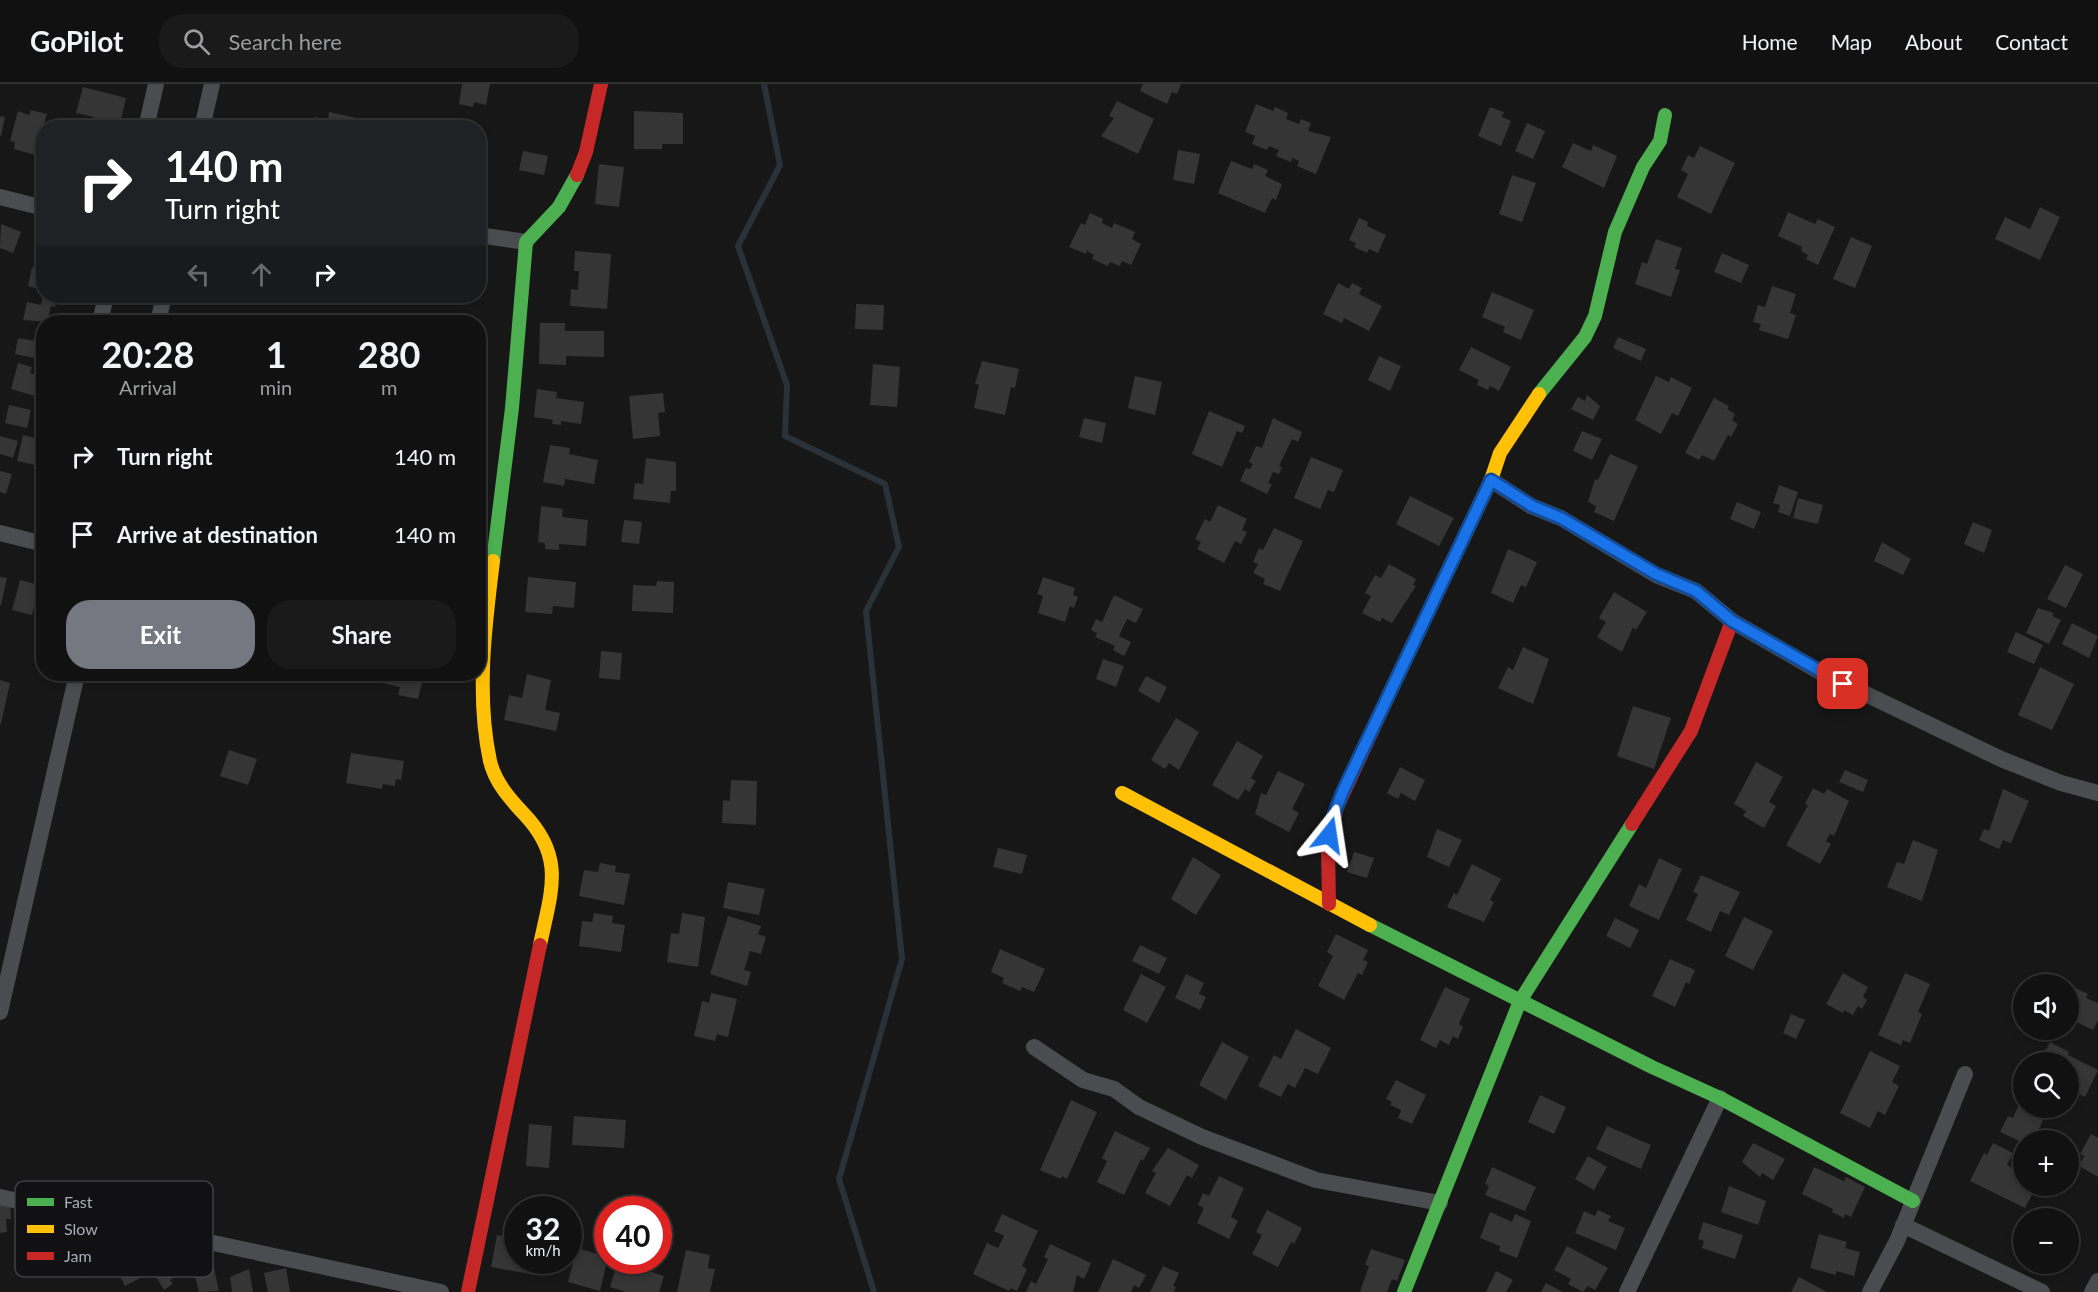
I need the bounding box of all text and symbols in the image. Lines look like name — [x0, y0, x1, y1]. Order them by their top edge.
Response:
search box — [159, 14, 579, 68]
text: GoPilot — [30, 24, 123, 58]
icon: search — [180, 25, 213, 58]
text: Search here — [228, 28, 342, 55]
text: Home — [1742, 29, 1798, 54]
text: Map — [1831, 29, 1872, 54]
text: About — [1905, 29, 1962, 54]
text: Contact — [1995, 29, 2068, 54]
text: 140 m — [165, 141, 283, 191]
icon: right — [66, 144, 144, 222]
text: Turn right — [165, 192, 280, 225]
icon: left — [182, 258, 215, 291]
icon: ahead — [245, 258, 278, 291]
icon: right — [308, 258, 341, 291]
text: 20:28 — [102, 332, 194, 376]
text: 1 — [266, 332, 287, 376]
text: 280 — [358, 332, 420, 376]
text: Arrival — [119, 375, 177, 399]
text: min — [260, 375, 292, 399]
text: m — [381, 375, 397, 399]
icon: right — [66, 440, 99, 473]
text: Turn right — [117, 443, 212, 470]
text: 140 m — [394, 443, 456, 470]
icon: arrive — [66, 518, 99, 551]
text: Arrive at destination — [117, 521, 318, 548]
text: 140 m — [394, 521, 456, 548]
button: Exit — [66, 600, 255, 669]
button: Share — [267, 600, 456, 669]
pin — [1817, 658, 1868, 709]
icon: arrive — [1826, 667, 1859, 700]
position arrow — [1297, 803, 1361, 867]
map controls — [2013, 974, 2079, 1274]
button: sound — [2013, 974, 2079, 1040]
button: search — [2013, 1052, 2079, 1118]
button: + — [2013, 1130, 2079, 1196]
legend — [15, 1181, 213, 1277]
text: Fast — [64, 1192, 93, 1211]
speed limit sign: 40 — [594, 1196, 672, 1274]
button: − — [2013, 1208, 2079, 1274]
text: 32 — [526, 1210, 560, 1246]
text: Slow — [64, 1219, 98, 1238]
text: km/h — [525, 1241, 561, 1259]
text: Jam — [64, 1246, 92, 1265]

